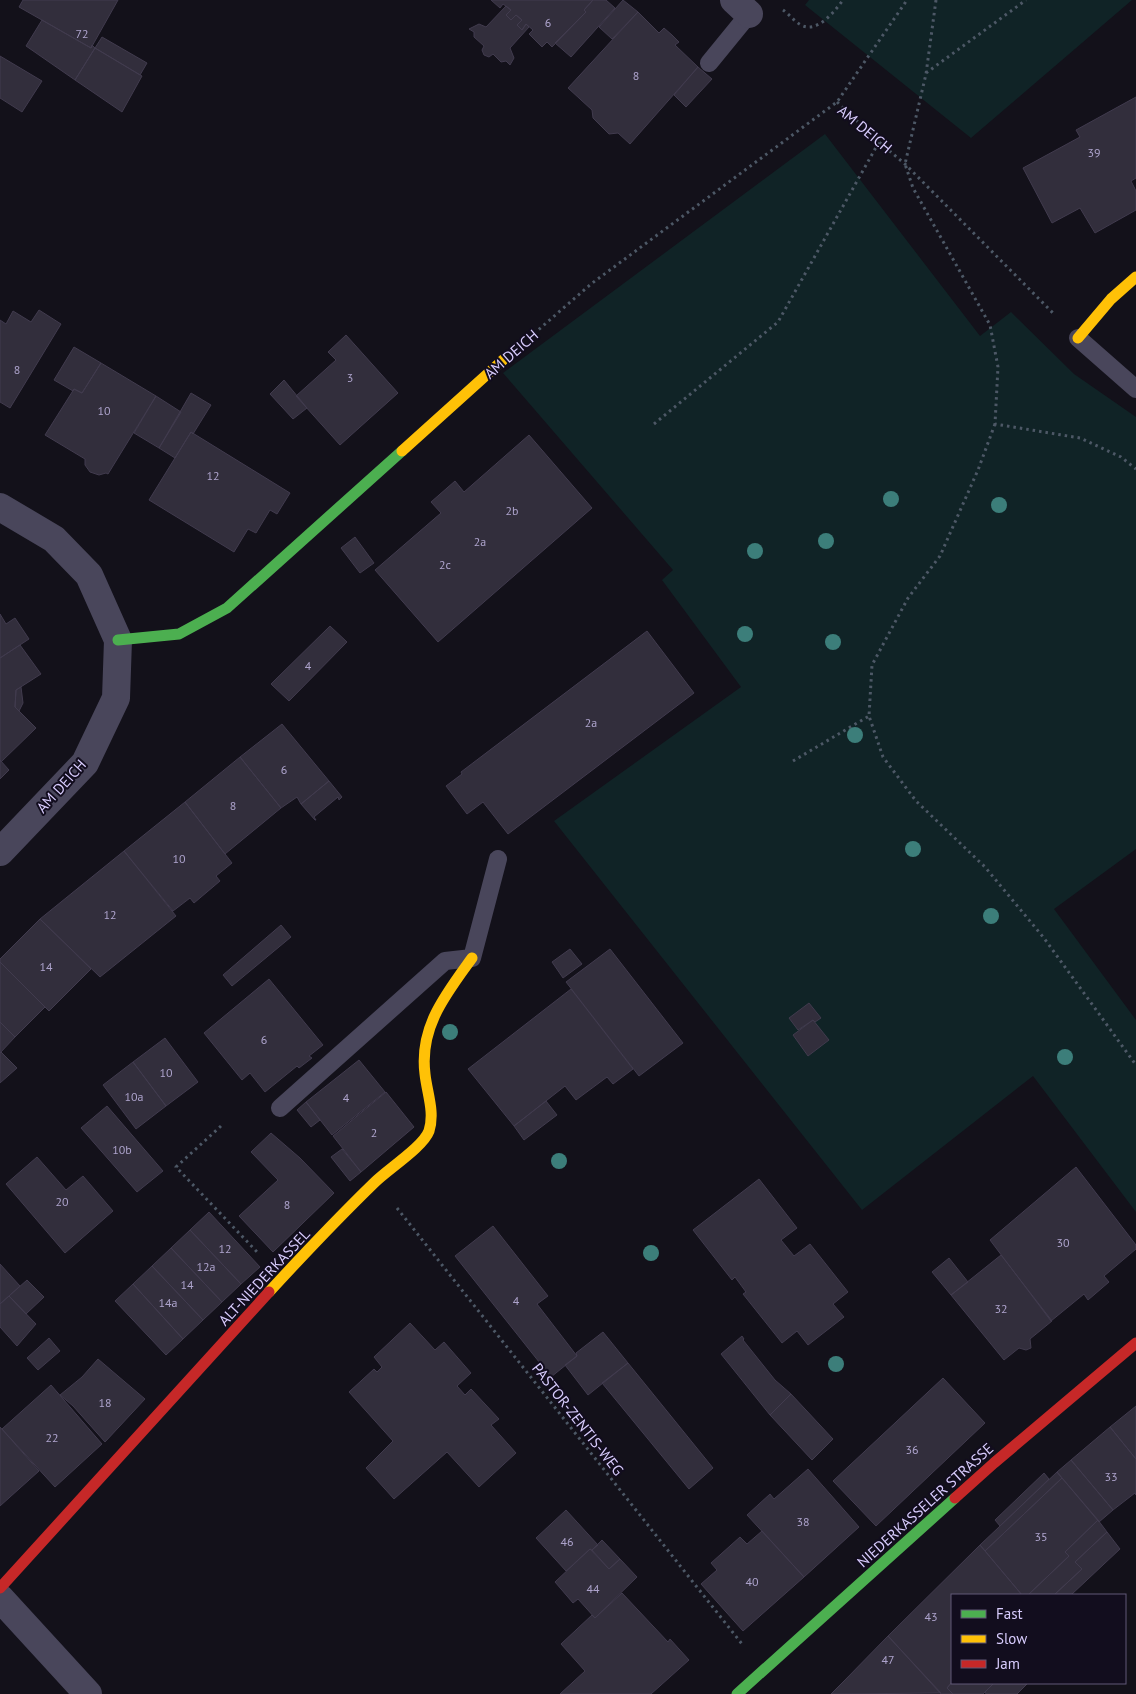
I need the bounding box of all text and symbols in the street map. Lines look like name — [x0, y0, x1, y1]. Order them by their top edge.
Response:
house number: 6 — [545, 15, 551, 30]
house number: 72 — [75, 26, 89, 41]
house number: 8 — [633, 68, 639, 83]
street label: AM DEICH — [834, 101, 896, 157]
house number: 39 — [1087, 145, 1101, 160]
street label: AM DEICH — [480, 325, 542, 383]
house number: 8 — [14, 362, 20, 377]
house number: 3 — [347, 370, 353, 385]
house number: 10 — [97, 403, 111, 418]
house number: 12 — [206, 468, 220, 483]
house number: 2b — [505, 503, 519, 518]
house number: 2a — [474, 534, 486, 549]
house number: 2c — [439, 557, 452, 572]
house number: 4 — [305, 658, 312, 673]
house number: 2a — [585, 715, 597, 730]
street label: AM DEICH — [32, 755, 90, 817]
house number: 6 — [281, 762, 287, 777]
house number: 8 — [230, 798, 236, 813]
house number: 10 — [172, 851, 186, 866]
house number: 12 — [103, 907, 117, 922]
house number: 14 — [39, 959, 53, 974]
house number: 6 — [261, 1032, 267, 1047]
house number: 10 — [159, 1065, 173, 1080]
house number: 10a — [124, 1089, 144, 1104]
house number: 4 — [343, 1090, 350, 1105]
house number: 2 — [371, 1125, 377, 1140]
house number: 10b — [112, 1142, 132, 1157]
house number: 20 — [55, 1194, 69, 1209]
house number: 8 — [284, 1197, 290, 1212]
street label: ALT-NIEDERKASSEL — [214, 1224, 314, 1329]
house number: 30 — [1056, 1235, 1070, 1250]
house number: 12 — [218, 1241, 232, 1256]
house number: 12a — [196, 1259, 216, 1274]
house number: 14 — [180, 1277, 194, 1292]
house number: 4 — [513, 1293, 520, 1308]
house number: 14a — [158, 1295, 178, 1310]
house number: 32 — [994, 1301, 1008, 1316]
street label: PASTOR-ZENTIS-WEG — [528, 1359, 628, 1479]
house number: 18 — [98, 1395, 112, 1410]
house number: 22 — [45, 1430, 59, 1445]
street label: NIEDERKASSELER STRASSE — [853, 1439, 997, 1571]
house number: 36 — [905, 1442, 919, 1457]
house number: 33 — [1104, 1469, 1118, 1484]
house number: 38 — [796, 1514, 810, 1529]
house number: 35 — [1034, 1529, 1048, 1544]
house number: 46 — [560, 1534, 574, 1549]
house number: 40 — [745, 1574, 759, 1589]
house number: 44 — [586, 1581, 600, 1596]
legend — [951, 1594, 1126, 1684]
text: Fast — [996, 1604, 1023, 1623]
house number: 43 — [924, 1609, 938, 1624]
text: Slow — [996, 1629, 1027, 1648]
house number: 47 — [881, 1652, 895, 1667]
text: Jam — [995, 1654, 1020, 1673]

